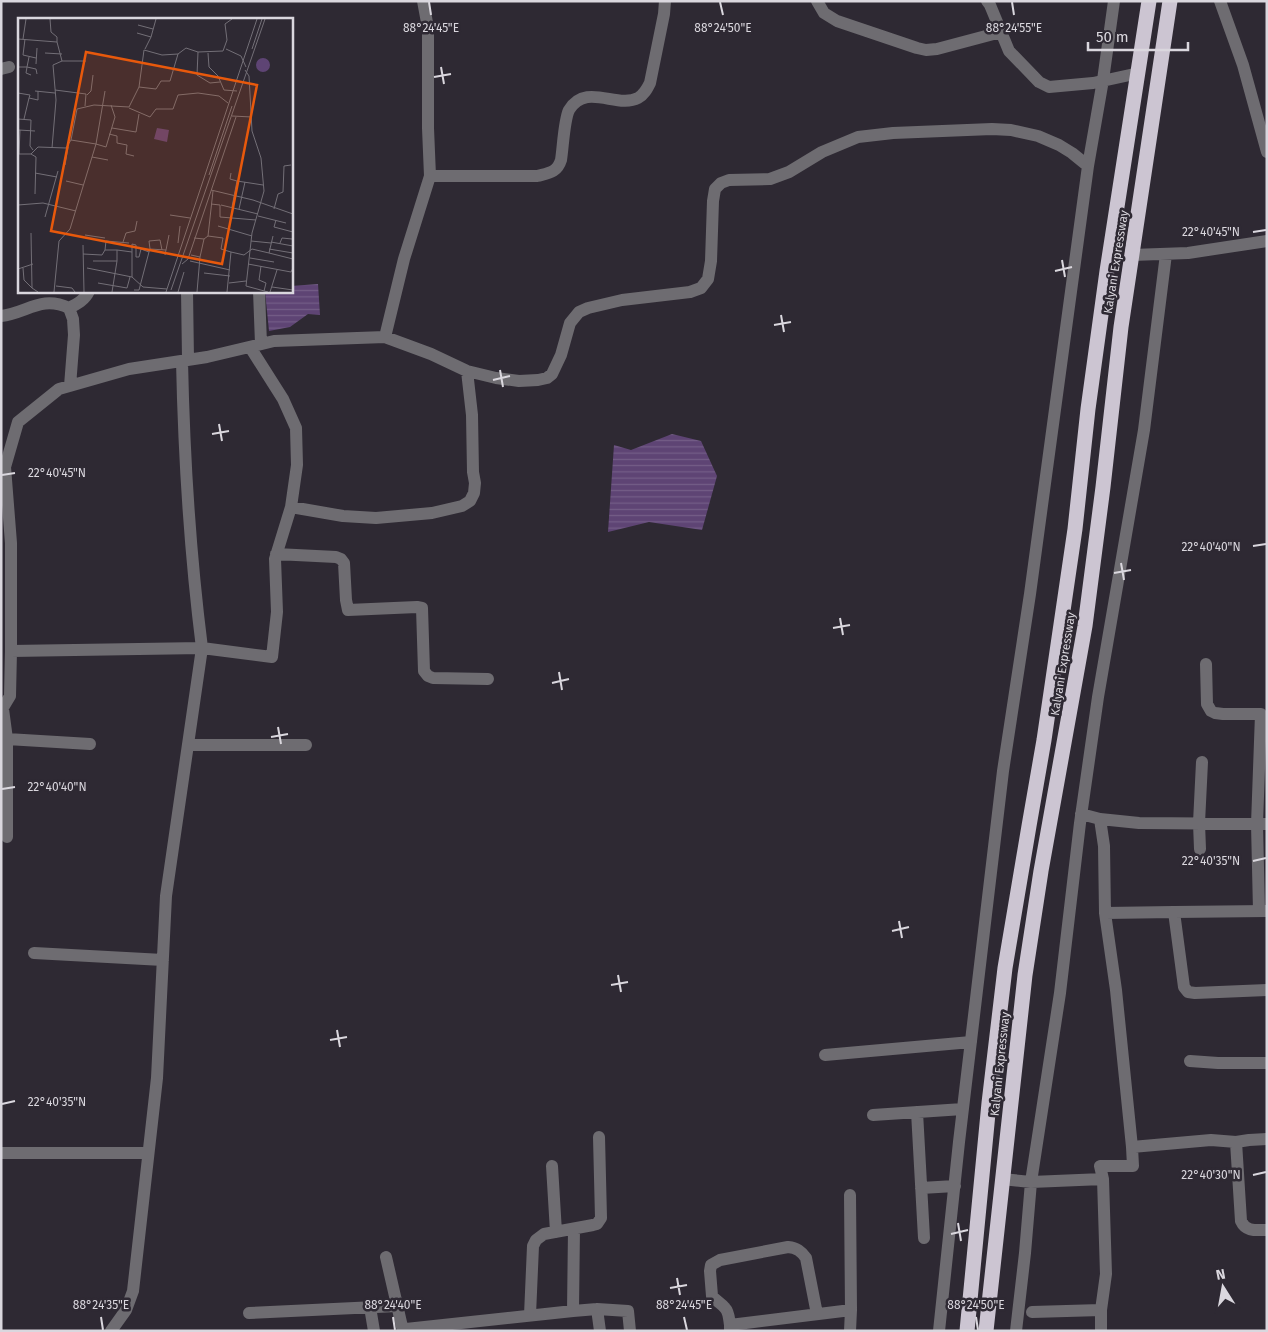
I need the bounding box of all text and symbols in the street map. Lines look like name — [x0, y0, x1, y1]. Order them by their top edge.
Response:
inset map — [18, 18, 292, 292]
scale bar — [1088, 20, 1188, 52]
text: 88°24'45"E — [403, 21, 459, 35]
text: 88°24'50"E — [694, 21, 752, 35]
text: 88°24'55"E — [986, 21, 1042, 35]
text: 50 m — [1096, 28, 1129, 46]
street label: Kalyani Expressway — [1101, 209, 1131, 315]
text: 22°40'45"N — [1182, 225, 1240, 239]
text: 22°40'45"N — [28, 466, 86, 480]
text: 22°40'40"N — [1181, 540, 1241, 554]
street label: Kalyani Expressway — [1048, 611, 1078, 717]
text: 22°40'40"N — [27, 780, 87, 794]
text: 22°40'35"N — [1182, 854, 1240, 868]
street label: Kalyani Expressway — [988, 1011, 1012, 1117]
text: 22°40'35"N — [28, 1095, 86, 1109]
text: 22°40'30"N — [1181, 1168, 1241, 1182]
north arrow — [1198, 1262, 1248, 1312]
text: N — [1214, 1265, 1227, 1284]
text: 88°24'35"E — [73, 1298, 129, 1312]
text: 88°24'40"E — [364, 1298, 422, 1312]
text: 88°24'45"E — [656, 1298, 712, 1312]
text: 88°24'50"E — [947, 1298, 1005, 1312]

